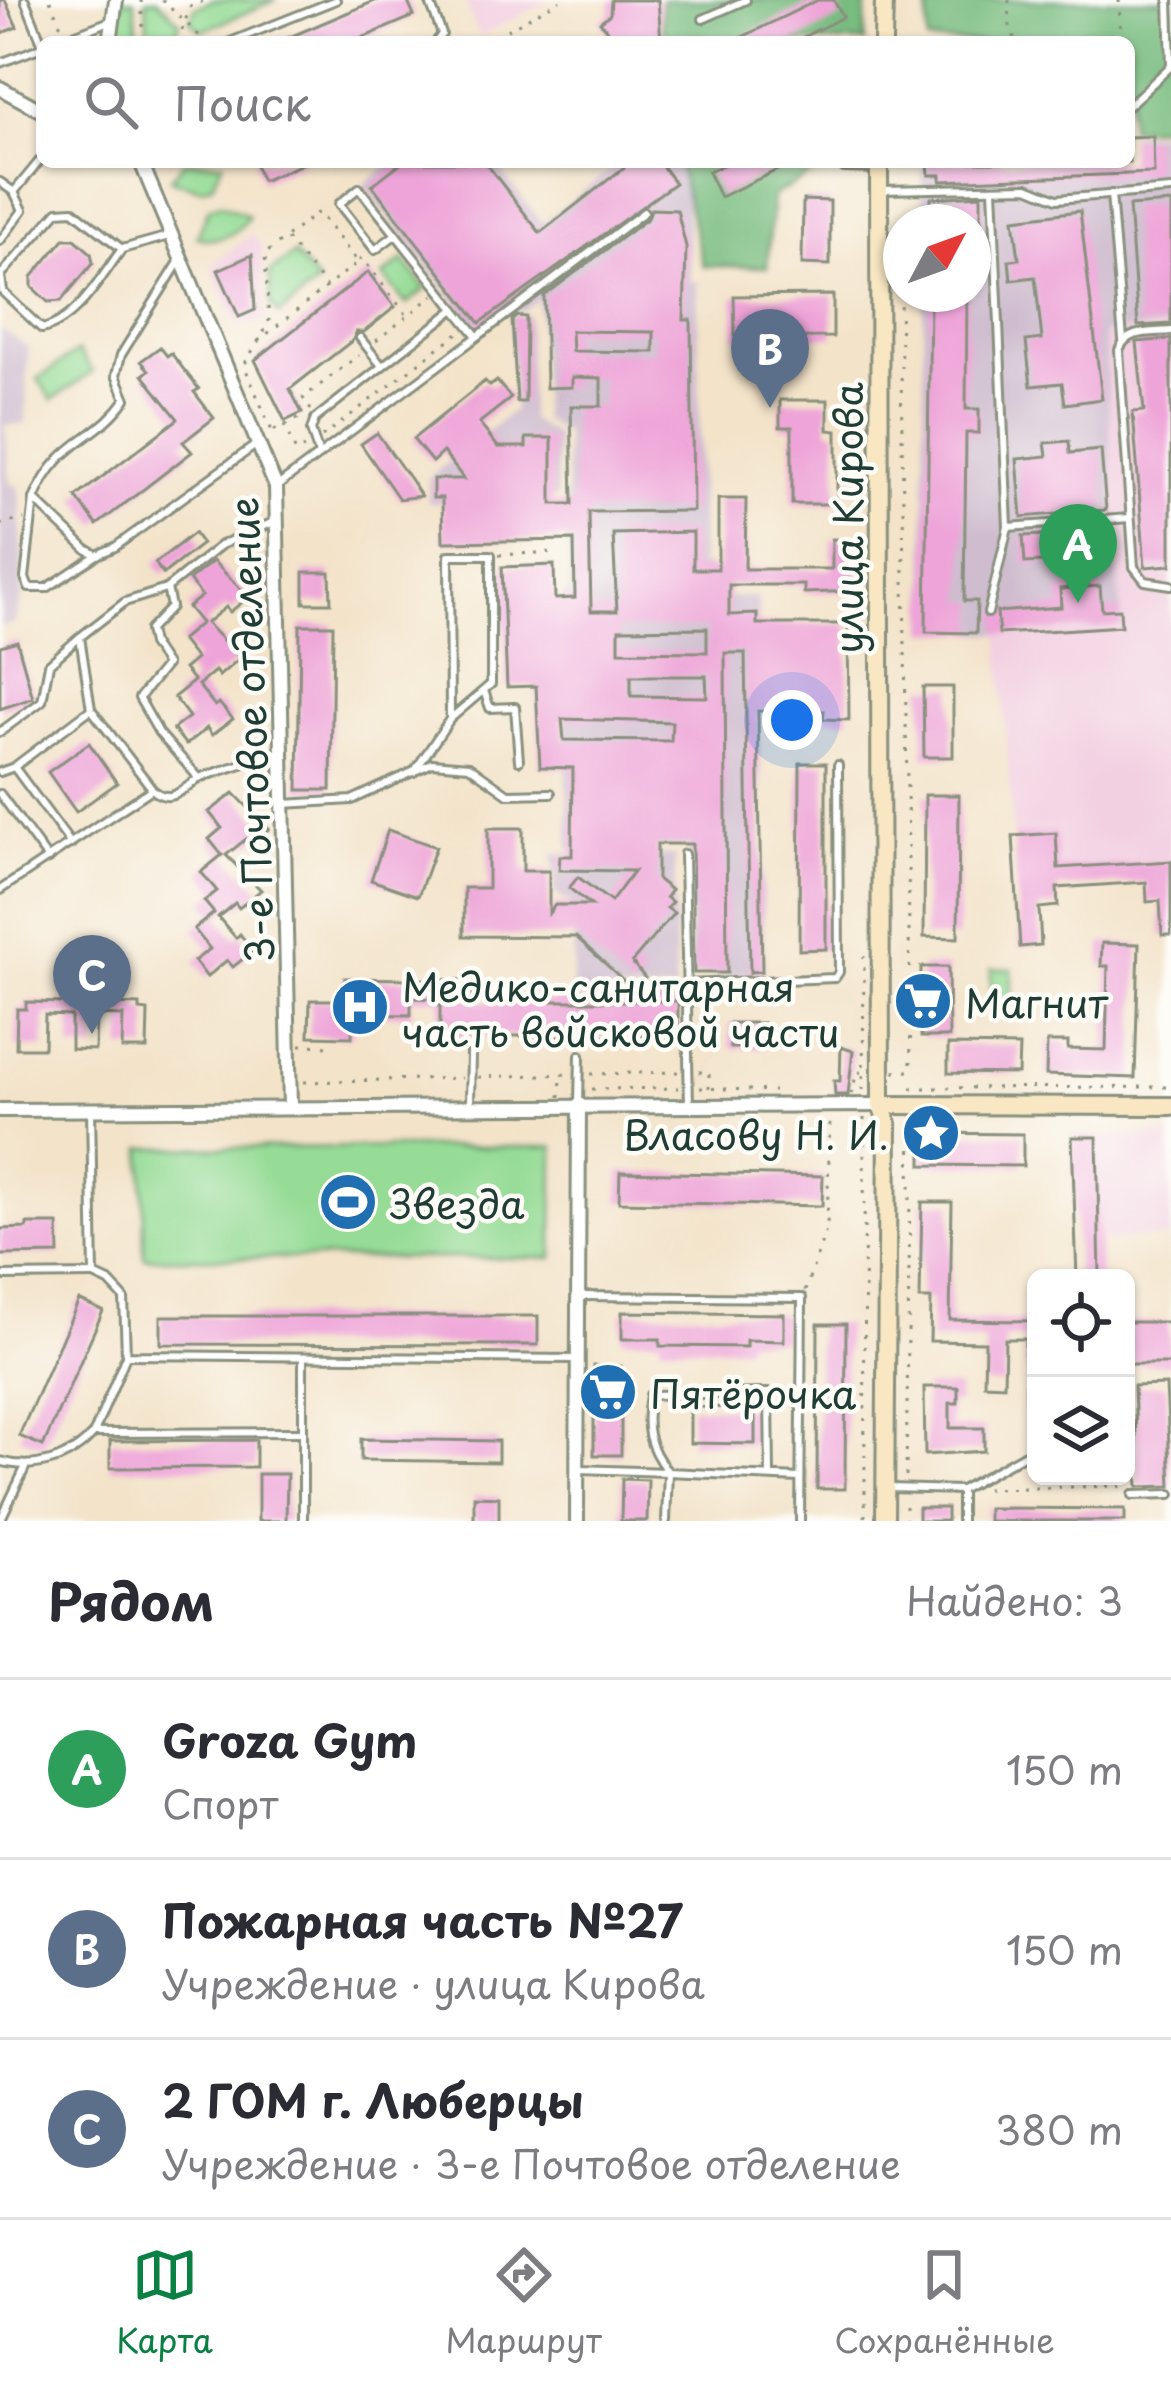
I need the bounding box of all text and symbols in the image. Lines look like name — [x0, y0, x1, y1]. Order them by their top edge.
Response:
search box — [36, 36, 1135, 168]
text: Поиск — [174, 68, 311, 136]
icon: search — [78, 69, 144, 135]
north arrow — [883, 204, 991, 312]
pin: B — [731, 309, 809, 408]
street label: улица Кирова — [817, 381, 876, 654]
street label: 3-е Почтовое отделение — [212, 496, 288, 964]
pin: A — [1039, 504, 1117, 603]
your location — [762, 690, 822, 750]
pin: C — [53, 935, 131, 1034]
place label: Медико-санитарная часть войсковой части — [402, 956, 839, 1060]
supermarket icon: Магнит — [892, 970, 954, 1032]
place label: Магнит — [965, 972, 1109, 1031]
hospital icon: Медико-санитарная часть войсковой части — [329, 976, 391, 1038]
place icon: Власову Н. И. — [900, 1102, 962, 1164]
place label: Власову Н. И. — [623, 1104, 889, 1163]
sports icon: Звезда — [317, 1171, 379, 1233]
place label: Звезда — [390, 1173, 525, 1232]
map controls — [1027, 1269, 1135, 1485]
button: locate — [1027, 1269, 1135, 1377]
supermarket icon: Пятёрочка — [577, 1361, 639, 1423]
place label: Пятёрочка — [650, 1363, 857, 1422]
button: layers — [1027, 1377, 1135, 1485]
text: Рядом — [48, 1561, 214, 1638]
text: Найдено: 3 — [906, 1570, 1123, 1629]
text: Groza Gym — [162, 1705, 417, 1773]
text: A — [72, 1739, 102, 1798]
text: 150 m — [1006, 1739, 1123, 1798]
text: Спорт — [162, 1773, 278, 1832]
text: Пожарная часть №27 — [162, 1885, 683, 1953]
text: B — [74, 1919, 100, 1978]
text: 150 m — [1006, 1919, 1123, 1978]
text: Учреждение · улица Кирова — [162, 1953, 705, 2012]
text: 2 ГОМ г. Люберцы — [162, 2065, 584, 2133]
text: C — [72, 2099, 102, 2158]
text: 380 m — [995, 2099, 1123, 2158]
text: Учреждение · 3-е Почтовое отделение — [162, 2133, 901, 2192]
tab: Карта — [116, 2242, 213, 2364]
tab: Маршрут — [446, 2242, 602, 2364]
tab: Сохранённые — [834, 2242, 1055, 2364]

